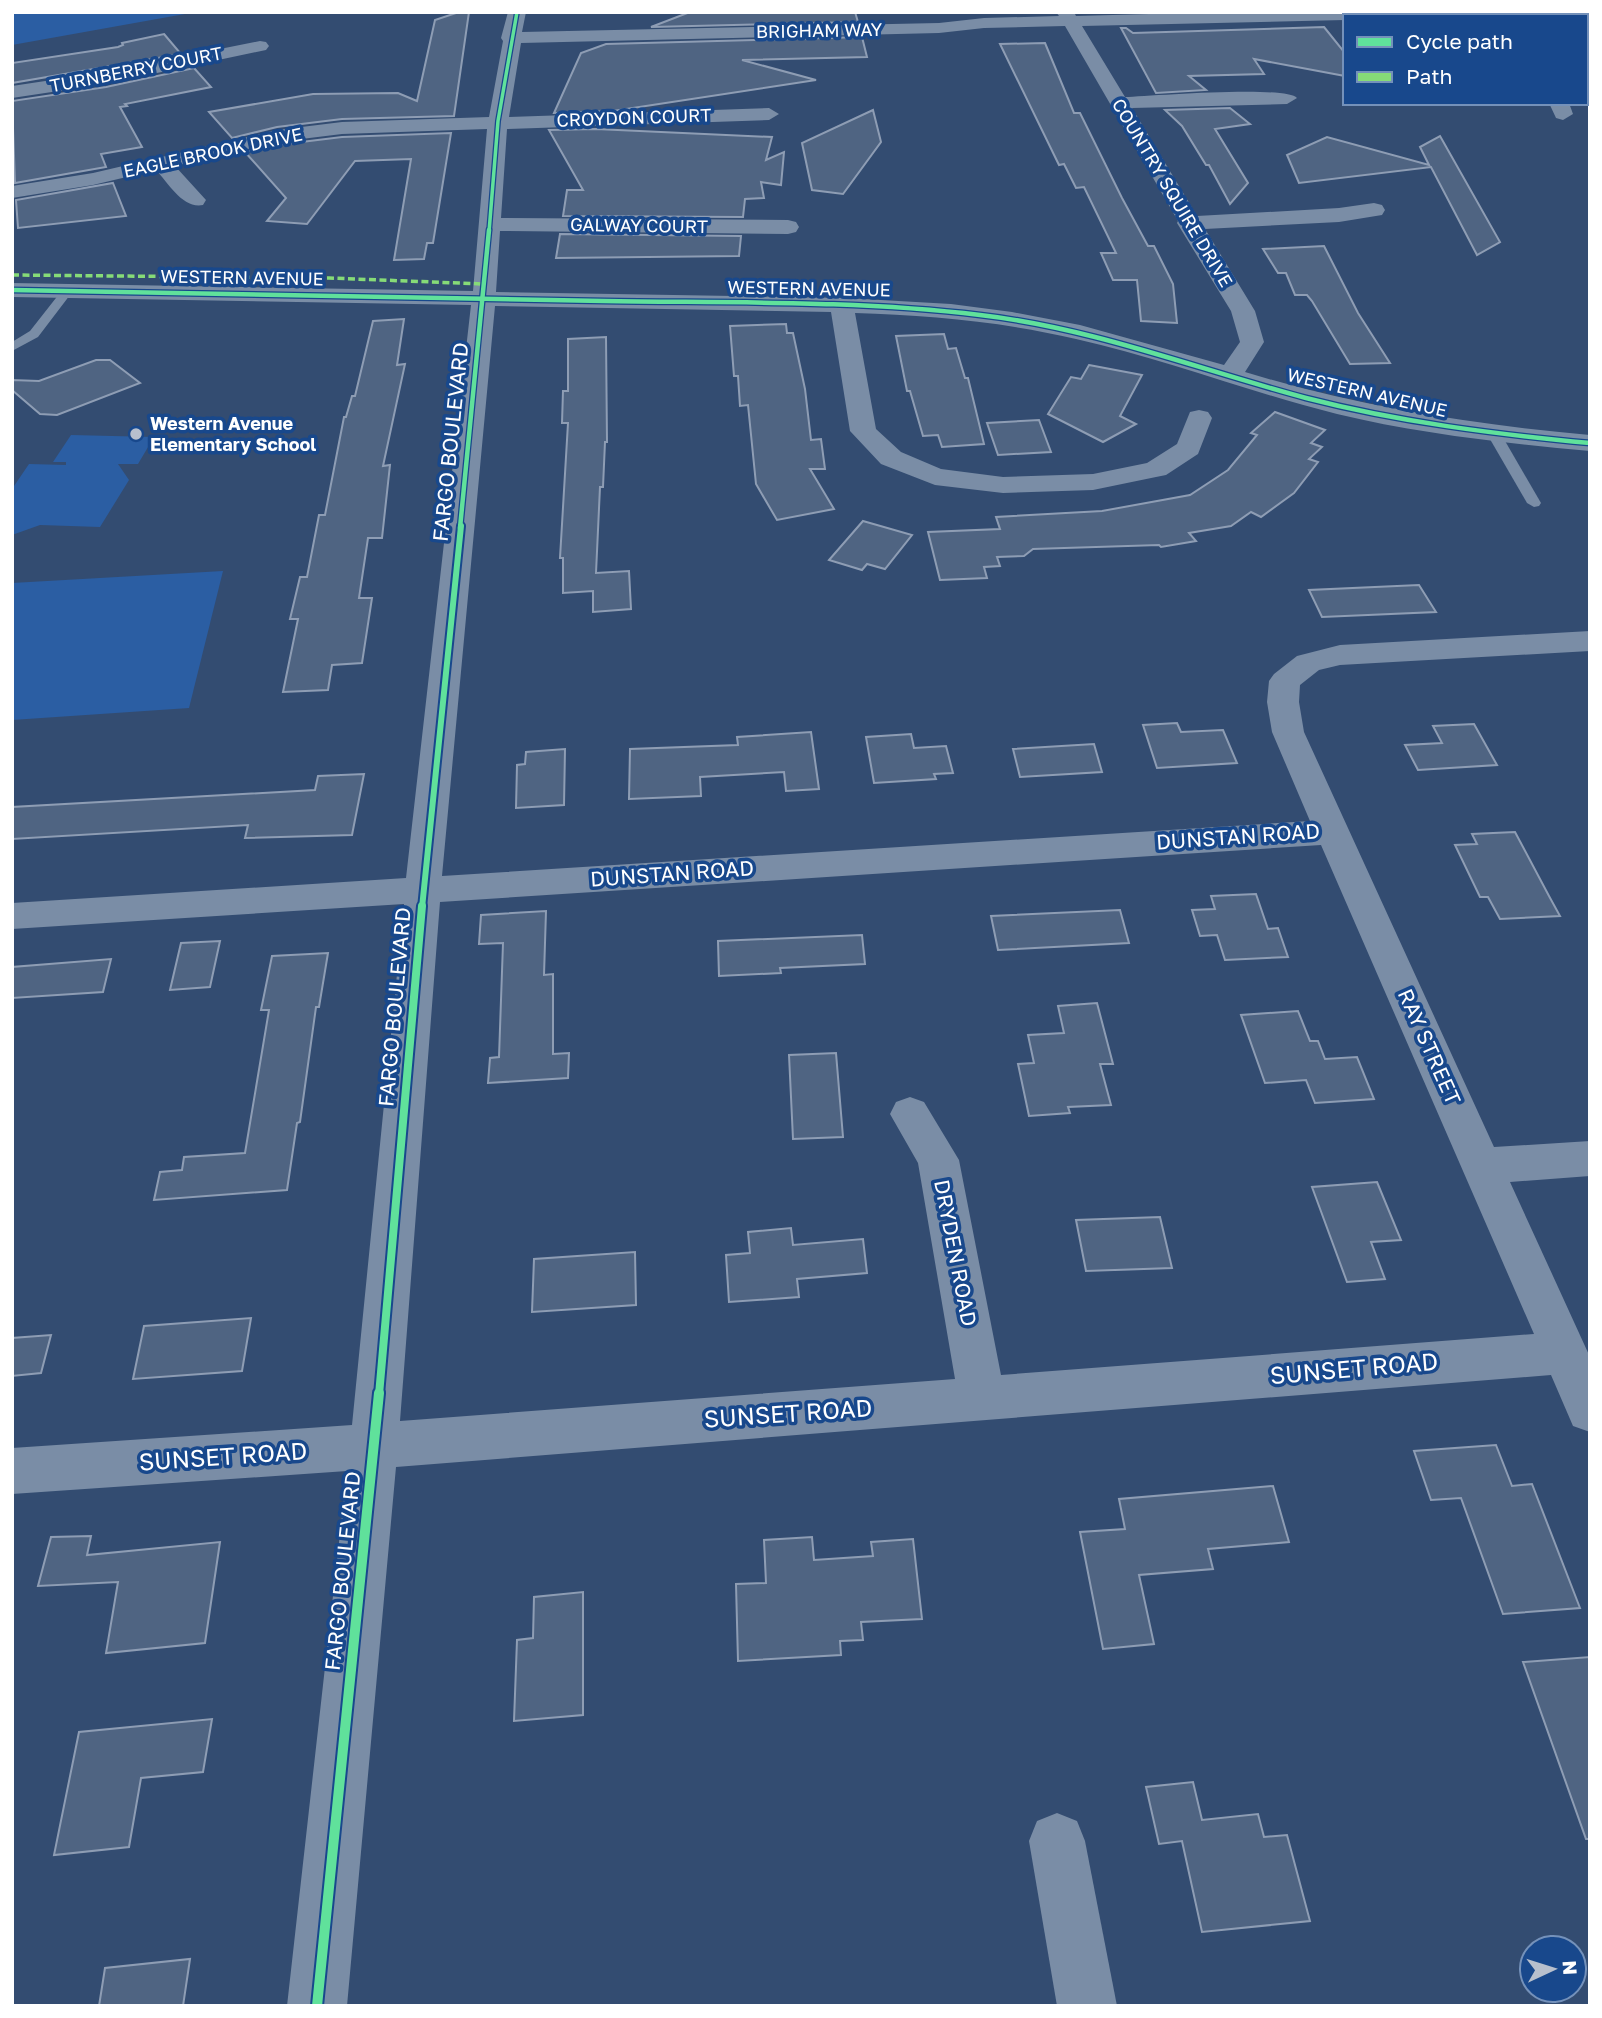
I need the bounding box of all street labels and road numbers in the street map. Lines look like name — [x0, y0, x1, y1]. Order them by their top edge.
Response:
street label: BRIGHAM WAY — [756, 18, 883, 42]
street label: TURNBERRY COURT — [48, 42, 224, 97]
street label: COUNTRY SQUIRE DRIVE — [1108, 94, 1238, 291]
street label: CROYDON COURT — [556, 103, 712, 131]
street label: EAGLE BROOK DRIVE — [121, 122, 304, 182]
street label: GALWAY COURT — [570, 213, 708, 237]
street label: WESTERN AVENUE — [160, 265, 324, 289]
street label: WESTERN AVENUE — [727, 276, 891, 300]
street label: FARGO BOULEVARD — [427, 341, 473, 543]
street label: WESTERN AVENUE — [1285, 363, 1449, 421]
street label: DUNSTAN ROAD — [1155, 817, 1321, 855]
street label: DUNSTAN ROAD — [589, 854, 755, 892]
street label: FARGO BOULEVARD — [372, 906, 416, 1108]
street label: RAY STREET — [1393, 985, 1467, 1109]
street label: DRYDEN ROAD — [929, 1177, 983, 1328]
street label: SUNSET ROAD — [1269, 1346, 1439, 1389]
street label: SUNSET ROAD — [703, 1392, 873, 1433]
street label: SUNSET ROAD — [138, 1435, 308, 1476]
street label: FARGO BOULEVARD — [319, 1470, 365, 1672]

